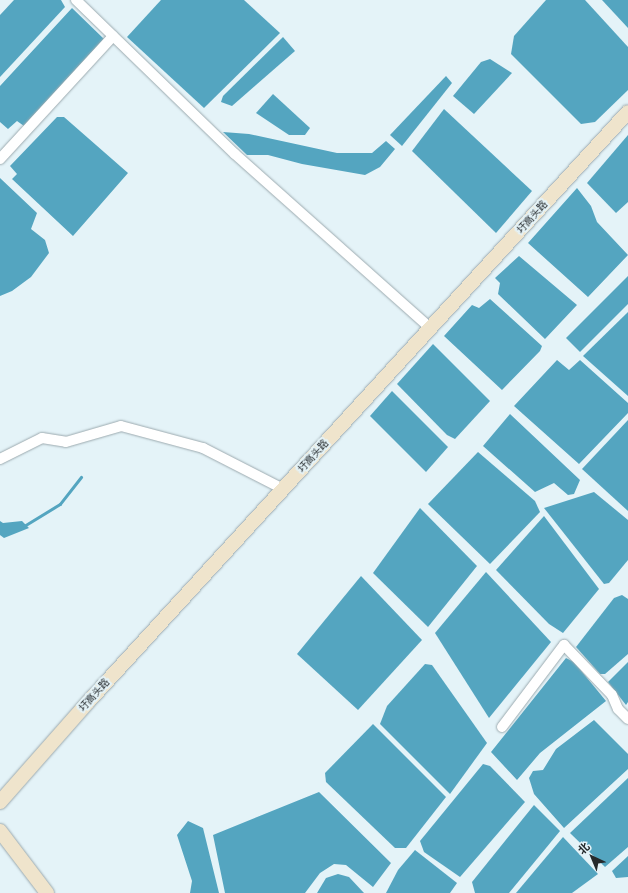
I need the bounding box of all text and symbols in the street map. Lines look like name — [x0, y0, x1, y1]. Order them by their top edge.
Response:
street label: 圩高头路 — [514, 198, 550, 236]
street label: 圩高头路 — [295, 437, 331, 475]
street label: 圩高头路 — [76, 676, 112, 714]
north arrow — [572, 837, 612, 877]
text: 北 — [576, 840, 592, 857]

